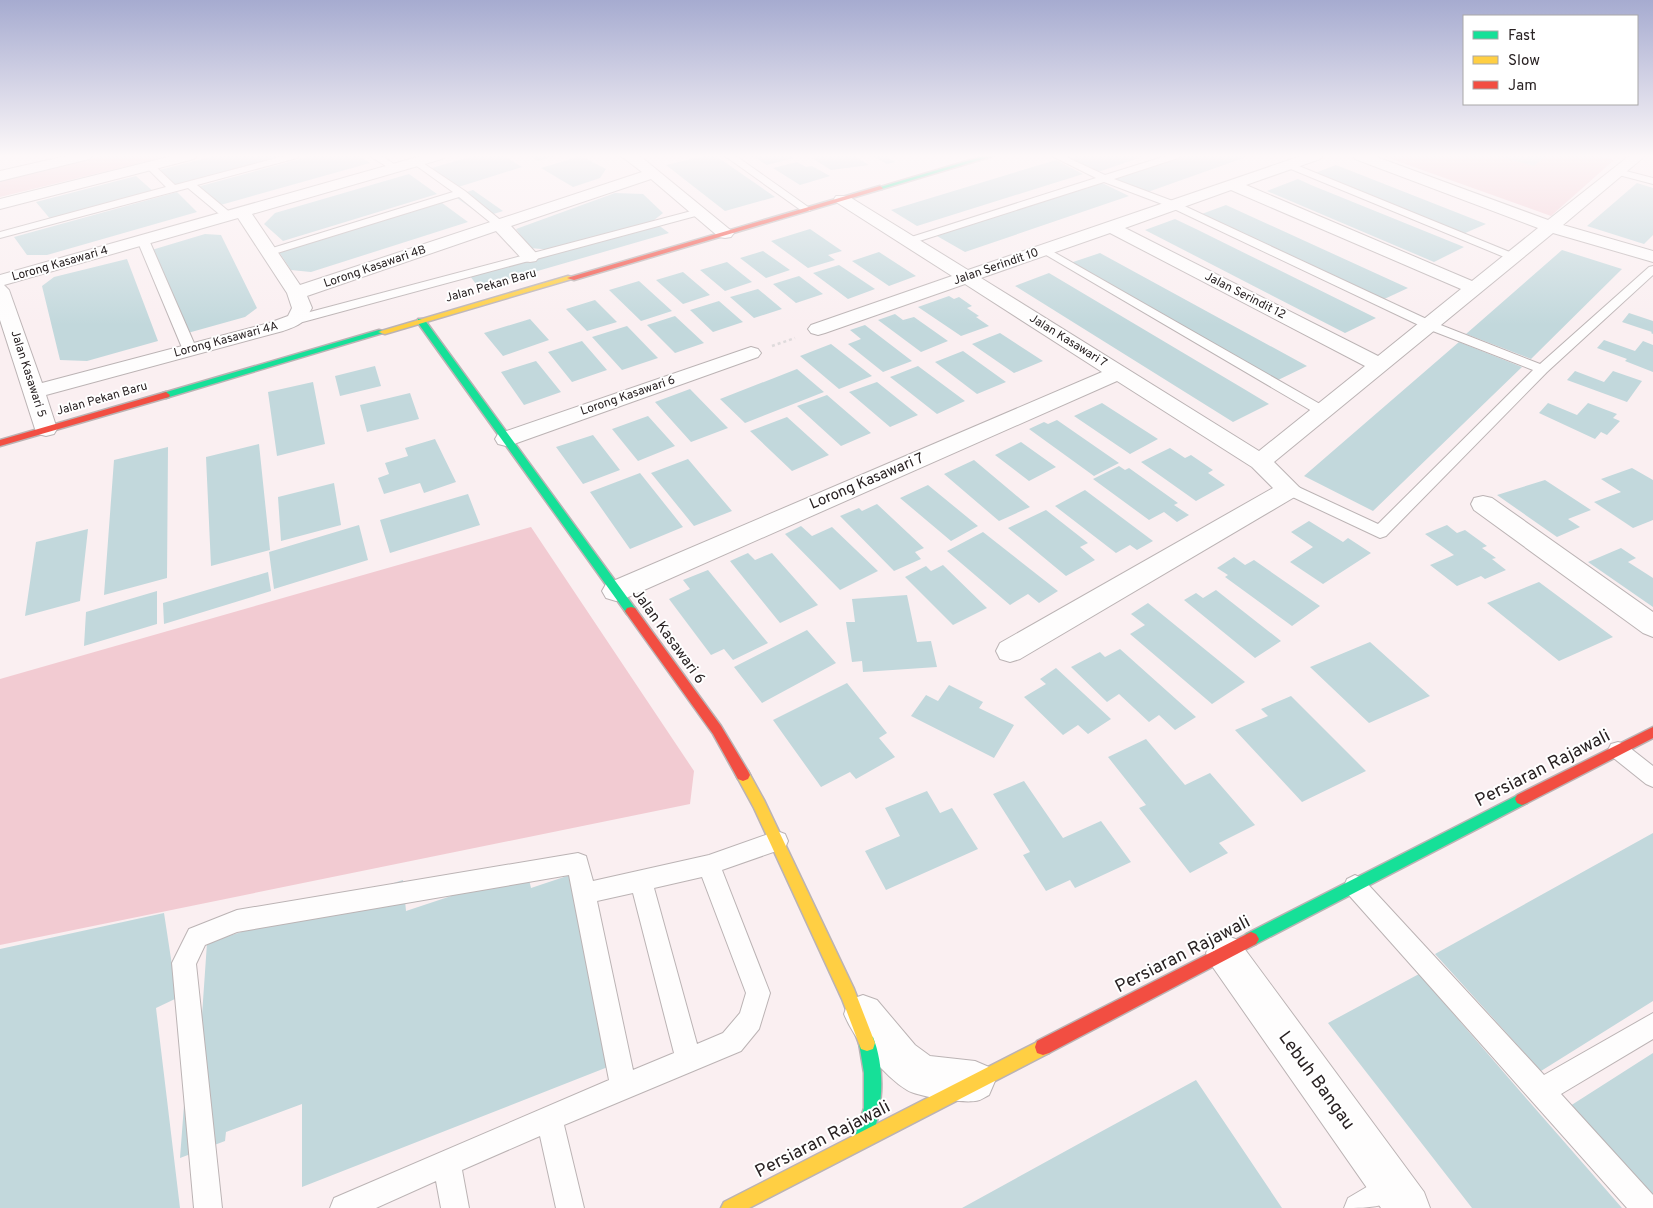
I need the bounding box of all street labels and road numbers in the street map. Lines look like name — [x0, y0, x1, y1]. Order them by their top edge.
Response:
street label: Lorong Kasawari 4B — [322, 242, 428, 292]
street label: Lorong Kasawari 4 — [10, 243, 110, 285]
street label: Jalan Serindit 10 — [951, 245, 1041, 289]
street label: Jalan Pekan Baru — [444, 265, 538, 307]
street label: Jalan Serindit 12 — [1202, 269, 1288, 323]
street label: Jalan Kasawari 7 — [1026, 311, 1110, 371]
street label: Lorong Kasawari 4A — [172, 318, 280, 362]
street label: Jalan Kasawari 5 — [6, 328, 50, 420]
street label: Lorong Kasawari 6 — [579, 372, 677, 420]
street label: Jalan Pekan Baru — [55, 378, 149, 420]
street label: Lorong Kasawari 7 — [807, 449, 927, 515]
street label: Jalan Kasawari 6 — [627, 586, 709, 688]
street label: Persiaran Rajawali — [1472, 725, 1614, 813]
street label: Persiaran Rajawali — [1112, 911, 1254, 999]
street label: Lebuh Bangau — [1273, 1027, 1359, 1135]
street label: Persiaran Rajawali — [752, 1096, 894, 1184]

